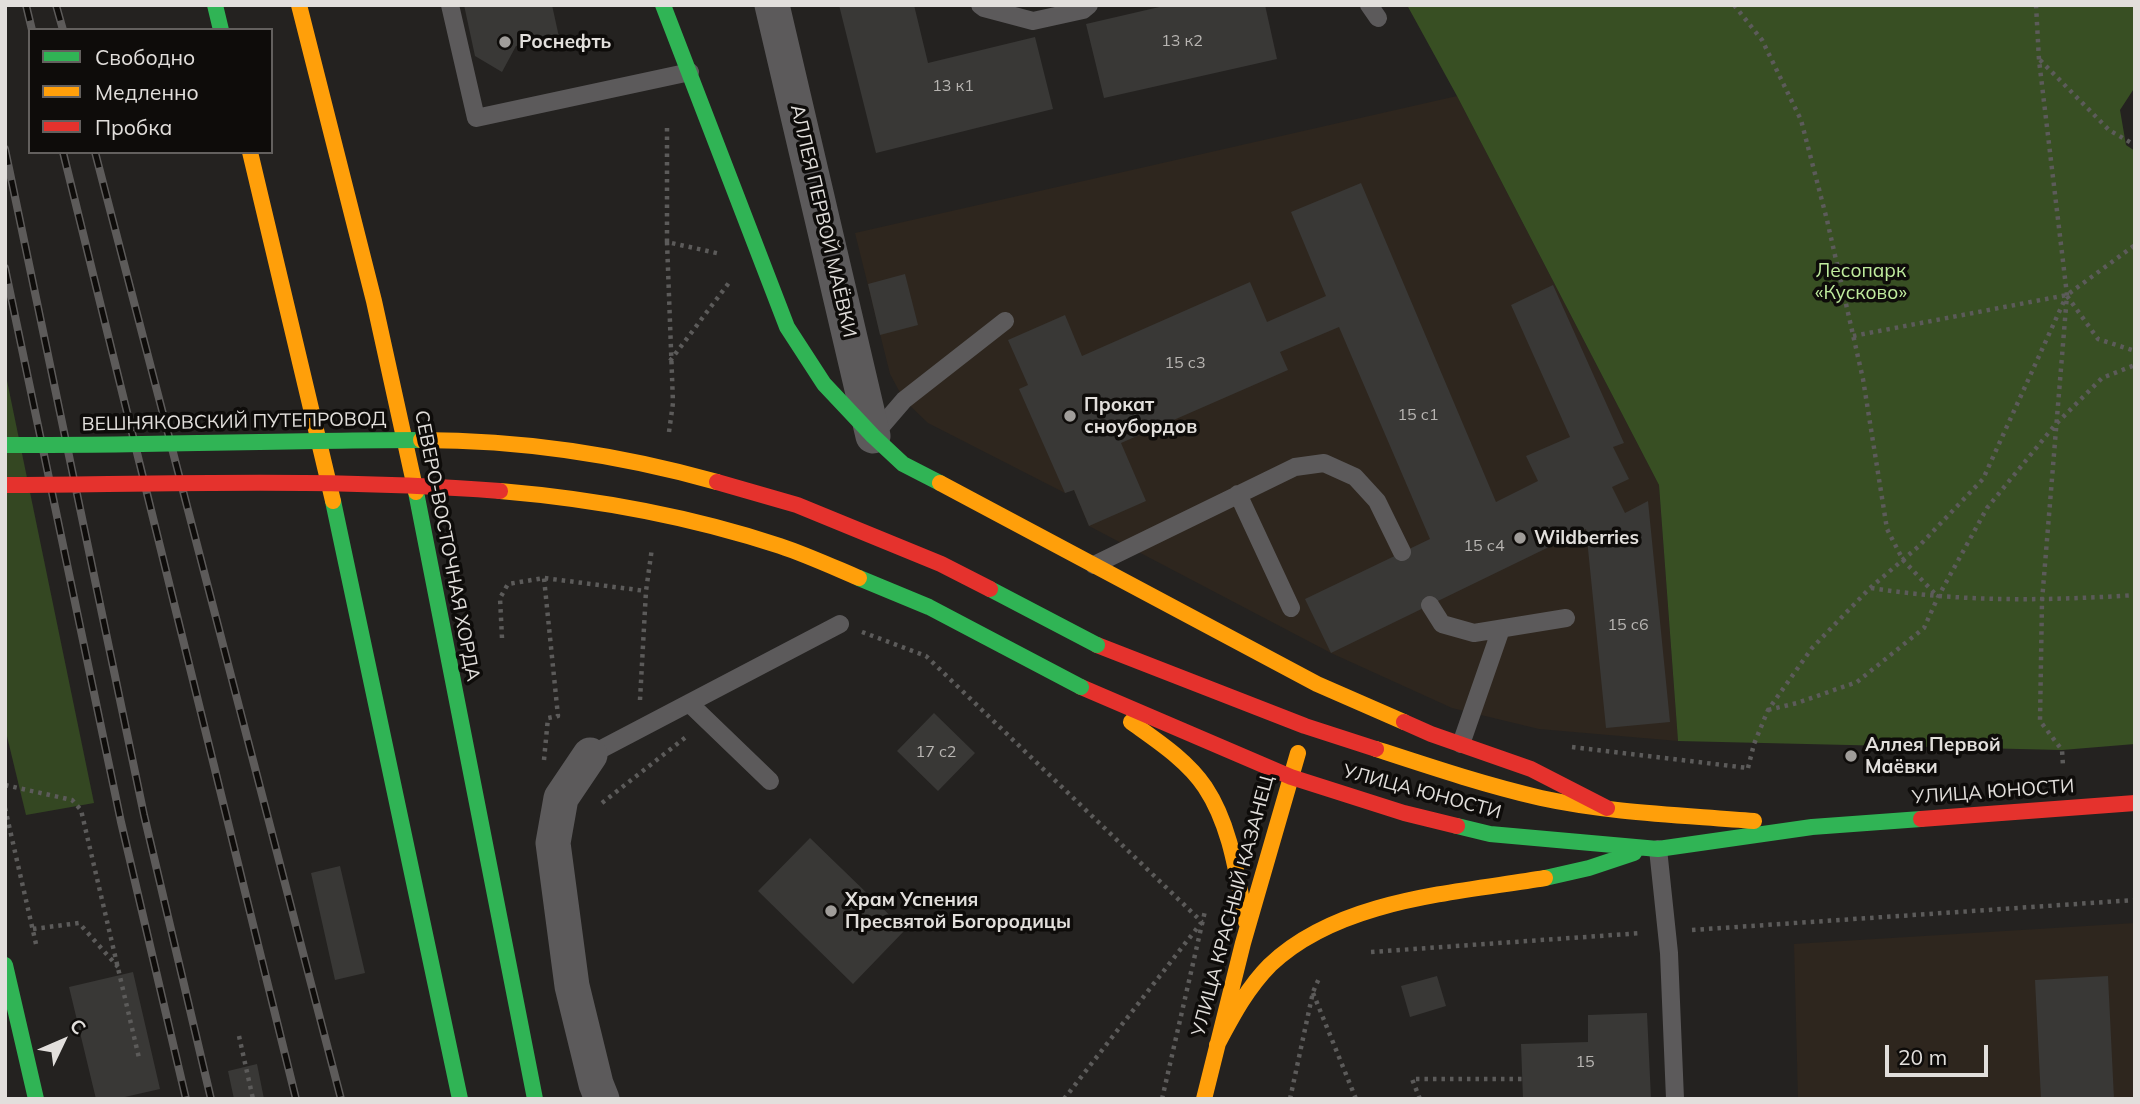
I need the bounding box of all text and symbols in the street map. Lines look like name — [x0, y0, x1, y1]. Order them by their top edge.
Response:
legend — [28, 28, 273, 154]
place label: Роснефть — [519, 31, 611, 53]
house number: 13 к2 — [1161, 31, 1203, 51]
marker: Роснефть — [497, 34, 513, 50]
text: Свободно — [95, 44, 195, 70]
house number: 13 к1 — [932, 76, 974, 96]
text: Медленно — [95, 79, 199, 105]
street label: АЛЛЕЯ ПЕРВОЙ МАЁВКИ — [785, 102, 861, 340]
text: Пробка — [95, 114, 172, 140]
park label: Лесопарк «Кусково» — [1815, 260, 1907, 304]
house number: 15 с3 — [1164, 353, 1206, 373]
place label: Прокат сноубордов — [1084, 394, 1197, 438]
house number: 15 с1 — [1397, 405, 1439, 425]
street label: ВЕШНЯКОВСКИЙ ПУТЕПРОВОД — [81, 408, 387, 436]
marker: Прокат сноубордов — [1062, 408, 1078, 424]
street label: СЕВЕРО-ВОСТОЧНАЯ ХОРДА — [410, 409, 484, 683]
place label: Wildberries — [1534, 527, 1639, 549]
marker: Wildberries — [1512, 530, 1528, 546]
house number: 15 с4 — [1463, 536, 1505, 556]
house number: 15 с6 — [1607, 615, 1649, 635]
place label: Аллея Первой Маёвки — [1865, 734, 2001, 778]
house number: 17 c2 — [916, 742, 956, 762]
marker: Аллея Первой Маёвки — [1843, 748, 1859, 764]
street label: УЛИЦА ЮНОСТИ — [1340, 760, 1504, 824]
street label: УЛИЦА КРАСНЫЙ КАЗАНЕЦ — [1187, 773, 1279, 1039]
street label: УЛИЦА ЮНОСТИ — [1911, 775, 2075, 809]
place label: Храм Успения Пресвятой Богородицы — [845, 889, 1071, 933]
marker: Храм Успения Пресвятой Богородицы — [823, 903, 839, 919]
north arrow — [28, 1006, 98, 1076]
text: С — [65, 1013, 91, 1039]
scale bar — [1888, 1030, 1991, 1074]
text: 20 m — [1898, 1044, 1947, 1070]
house number: 15 — [1575, 1052, 1595, 1072]

